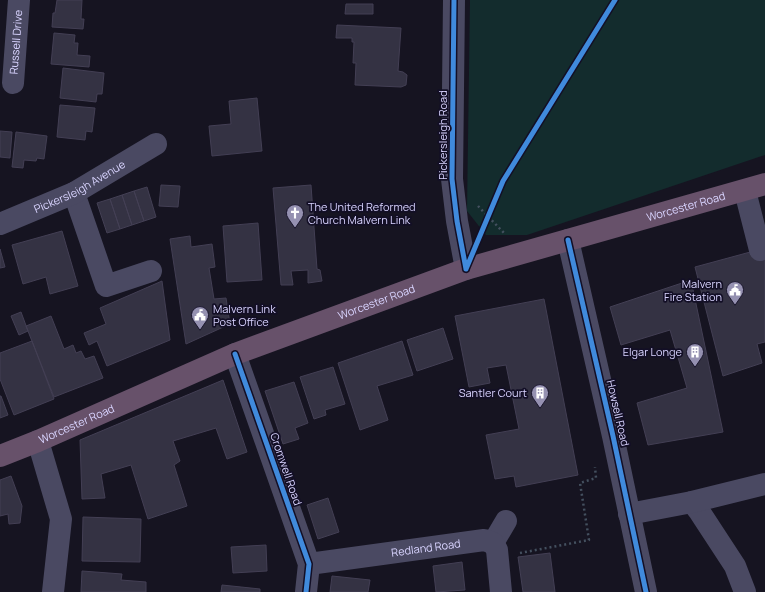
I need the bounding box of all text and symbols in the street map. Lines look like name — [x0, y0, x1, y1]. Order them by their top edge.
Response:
street label: Russell Drive — [6, 9, 25, 75]
street label: Pickersleigh Road — [435, 90, 450, 180]
street label: Pickersleigh Avenue — [31, 156, 128, 216]
street label: Worcester Road — [645, 188, 727, 224]
place label: The United Reformed Church Malvern Link — [308, 199, 416, 227]
church icon: The United Reformed Church Malvern Link — [285, 203, 305, 228]
place label: Malvern Fire Station — [664, 276, 722, 304]
street label: Worcester Road — [336, 280, 417, 322]
public building icon: Malvern Fire Station — [725, 280, 745, 305]
place label: Malvern Link Post Office — [213, 301, 276, 329]
public building icon: Malvern Link Post Office — [190, 305, 210, 330]
building icon: Elgar Longe — [685, 342, 705, 367]
place label: Elgar Longe — [623, 344, 683, 359]
street label: Howsell Road — [604, 378, 633, 448]
building icon: Santler Court — [530, 383, 550, 408]
place label: Santler Court — [459, 385, 527, 400]
street label: Worcester Road — [36, 400, 116, 447]
street label: Cromwell Road — [267, 431, 306, 507]
street label: Redland Road — [390, 535, 462, 560]

